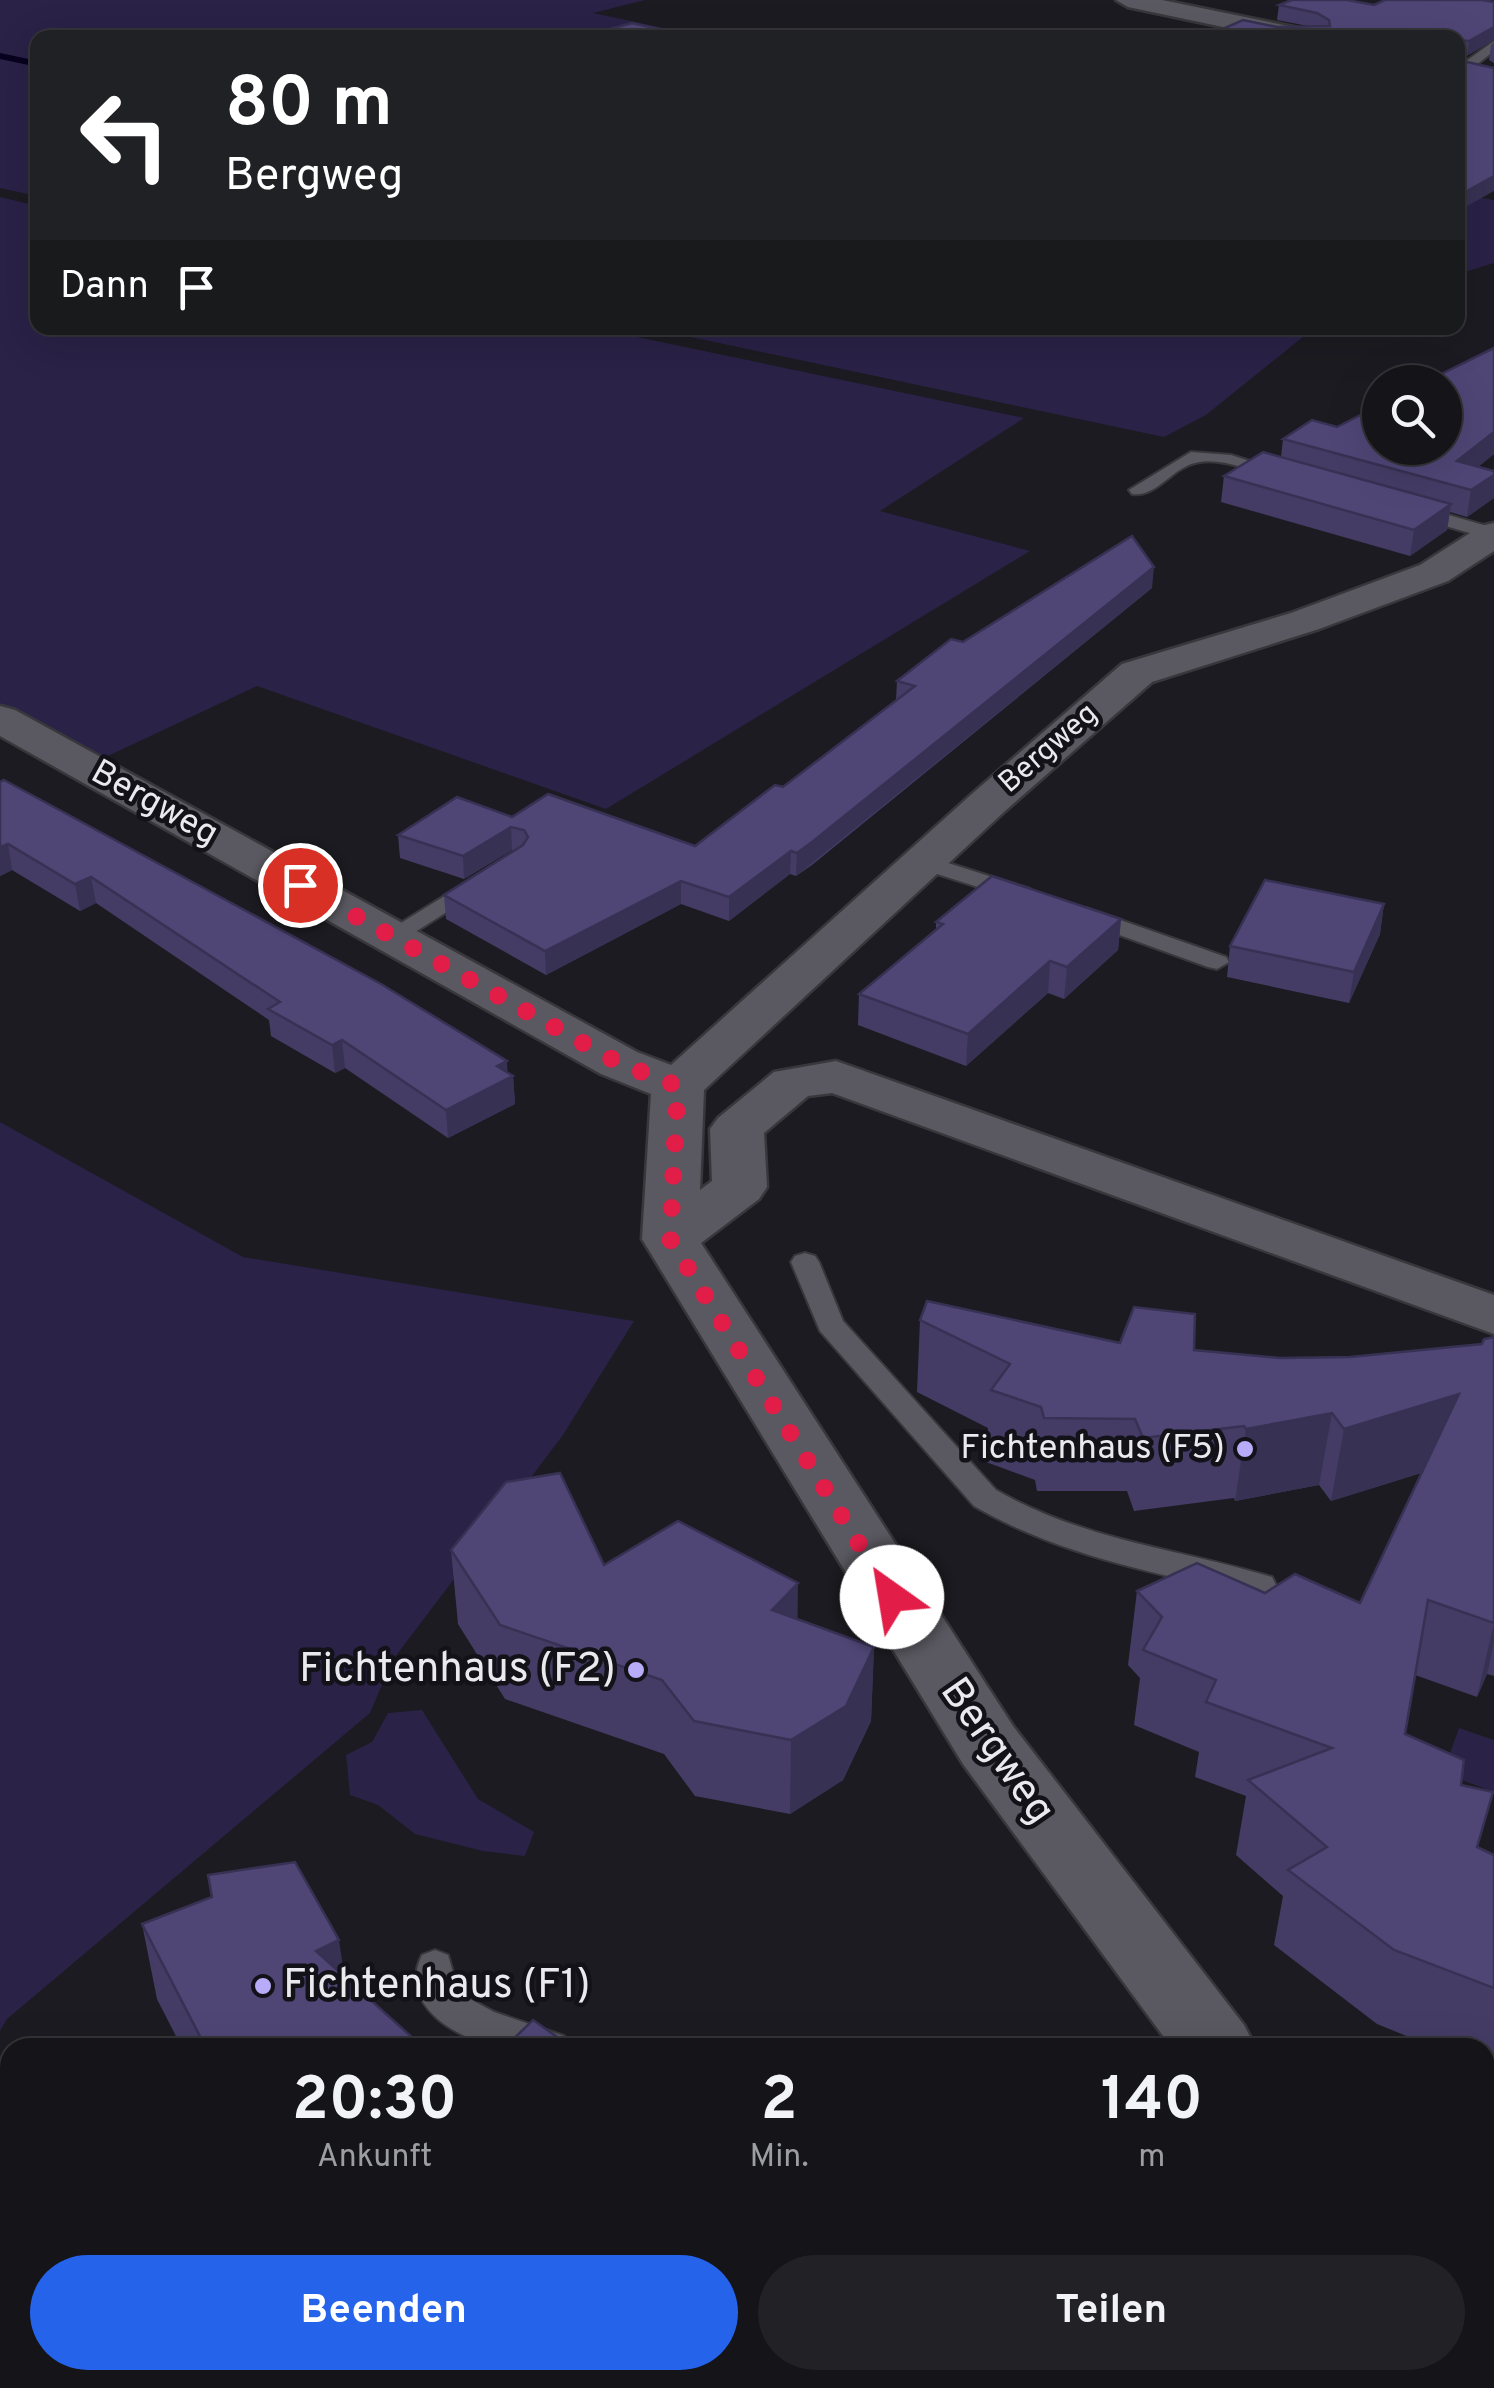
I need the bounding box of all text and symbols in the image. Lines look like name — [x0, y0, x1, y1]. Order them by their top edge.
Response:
text: 80 m — [225, 62, 393, 151]
icon: left — [60, 70, 190, 200]
text: Bergweg — [225, 149, 403, 206]
icon: arrive — [169, 260, 224, 315]
text: Dann — [60, 263, 149, 312]
map controls — [1362, 365, 1462, 465]
button: search — [1362, 365, 1462, 465]
street label: Bergweg — [992, 696, 1106, 802]
street label: Bergweg — [83, 751, 225, 857]
pin — [258, 843, 343, 928]
icon: arrive — [273, 858, 328, 913]
place label: Fichtenhaus (F5) — [960, 1427, 1225, 1471]
marker: Fichtenhaus (F5) — [1234, 1438, 1256, 1460]
position arrow — [840, 1545, 944, 1649]
place label: Fichtenhaus (F2) — [299, 1644, 616, 1697]
marker: Fichtenhaus (F2) — [625, 1659, 647, 1681]
street label: Bergweg — [927, 1669, 1065, 1835]
place label: Fichtenhaus (F1) — [283, 1960, 591, 2013]
marker: Fichtenhaus (F1) — [252, 1975, 274, 1997]
text: 20:30 — [292, 2065, 457, 2141]
text: 2 — [761, 2065, 797, 2141]
text: 140 — [1101, 2065, 1203, 2141]
text: Ankunft — [317, 2138, 432, 2178]
text: Min. — [749, 2138, 809, 2178]
text: m — [1138, 2138, 1165, 2178]
button: Beenden — [30, 2255, 738, 2370]
button: Teilen — [758, 2255, 1465, 2370]

